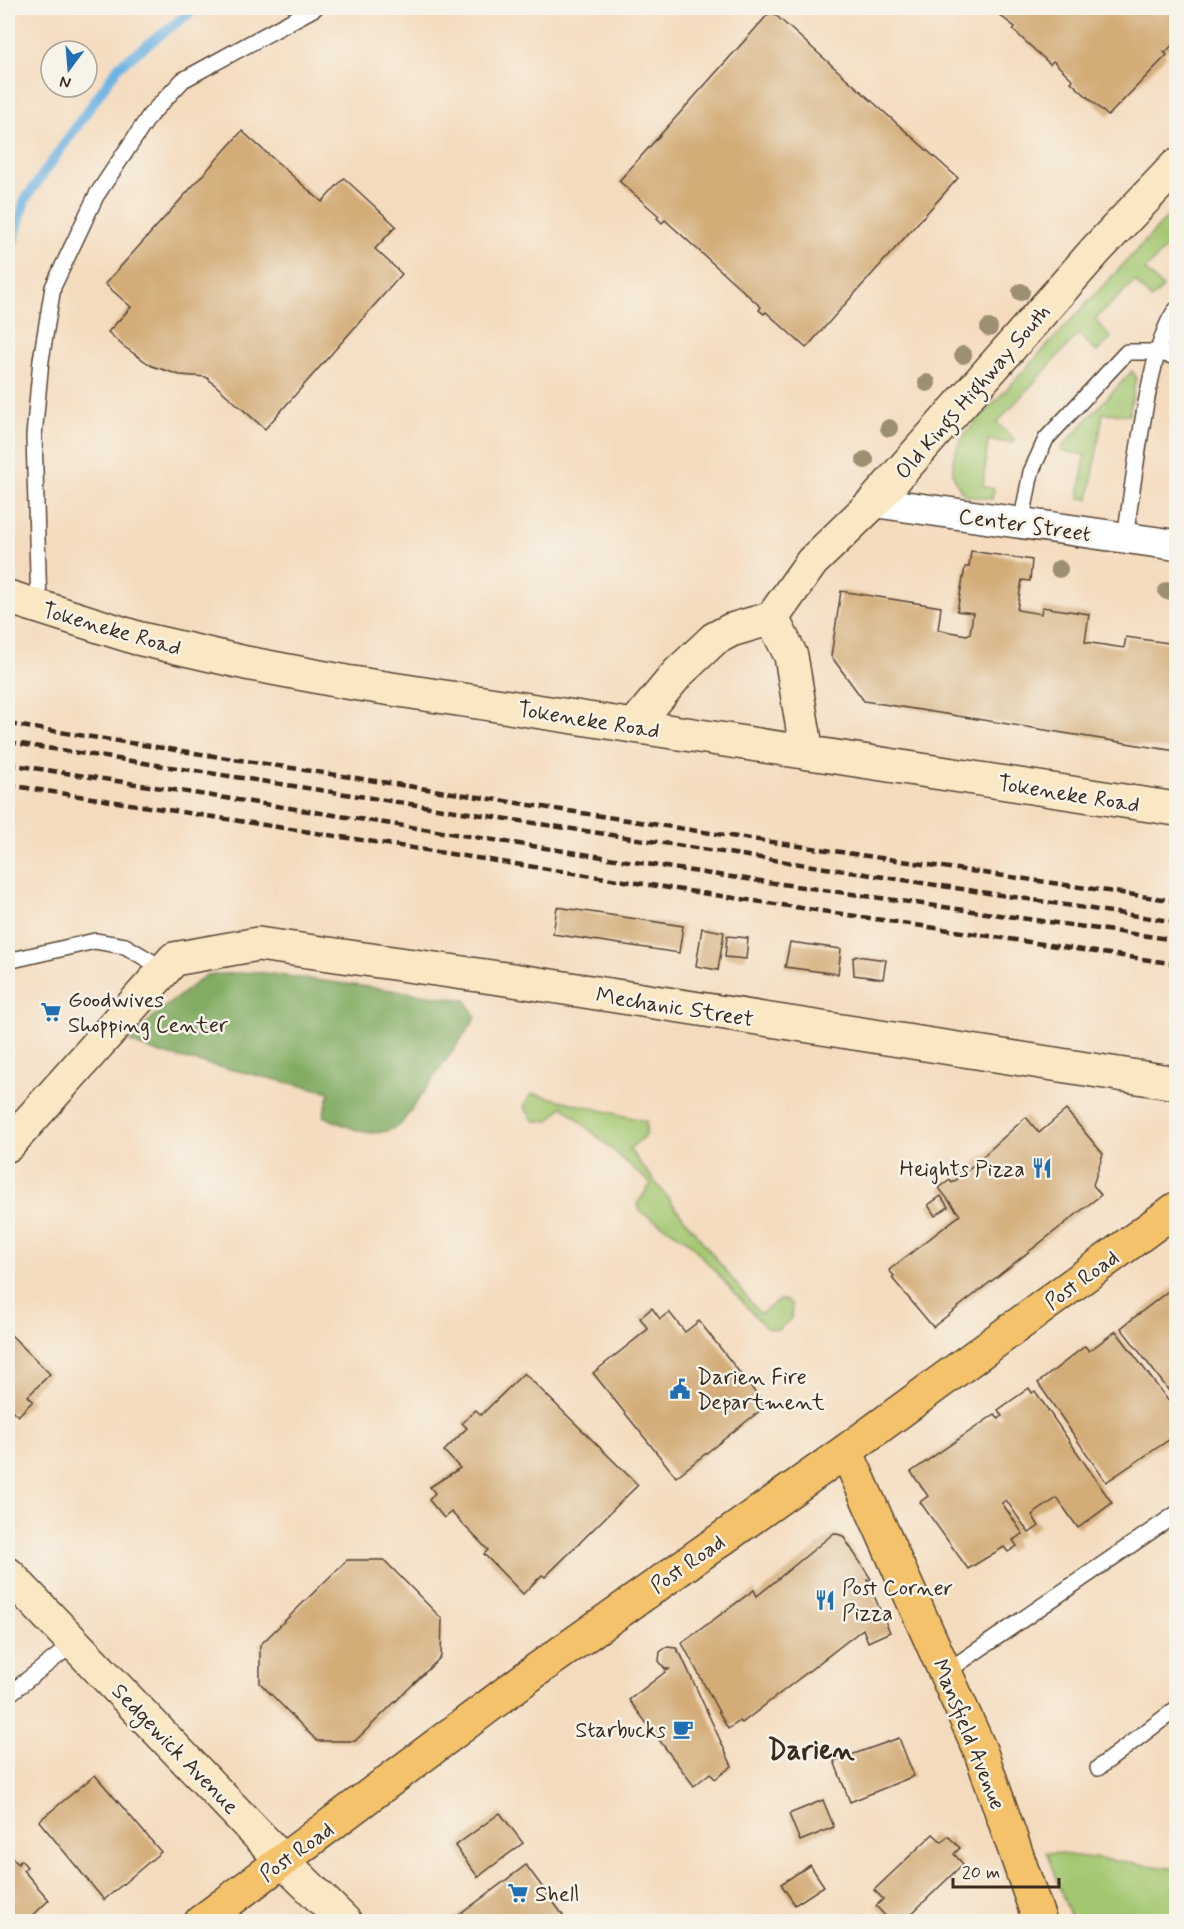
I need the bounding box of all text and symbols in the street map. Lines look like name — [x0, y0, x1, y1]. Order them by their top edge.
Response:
north arrow — [39, 39, 99, 99]
text: N — [57, 70, 73, 94]
street label: Old Kings Highway South — [890, 299, 1060, 488]
street label: Center Street — [957, 503, 1093, 549]
street label: Tokeneke Road — [39, 597, 184, 663]
street label: Tokeneke Road — [516, 696, 662, 746]
street label: Tokeneke Road — [996, 770, 1142, 820]
street label: Mechanic Street — [594, 982, 756, 1034]
place label: Goodwives Shopping Center — [68, 987, 229, 1041]
supermarket icon: Goodwives Shopping Center — [39, 1000, 63, 1024]
place label: Heights Pizza — [899, 1156, 1025, 1185]
restaurant icon: Heights Pizza — [1030, 1156, 1054, 1180]
street label: Post Road — [1040, 1244, 1125, 1317]
place label: Darien Fire Department — [697, 1364, 825, 1417]
public building icon: Darien Fire Department — [668, 1377, 692, 1401]
street label: Post Road — [645, 1529, 731, 1601]
place label: Post Corner Pizza — [842, 1575, 953, 1628]
restaurant icon: Post Corner Pizza — [813, 1588, 837, 1612]
street label: Mansfield Avenue — [925, 1655, 1011, 1814]
street label: Sedgewick Avenue — [103, 1678, 244, 1823]
place label: Starbucks — [575, 1717, 666, 1745]
cafe icon: Starbucks — [671, 1717, 695, 1741]
district label: Darien — [768, 1733, 856, 1770]
street label: Post Road — [255, 1816, 340, 1889]
scale bar — [953, 1851, 1060, 1889]
text: 20 m — [962, 1861, 1000, 1885]
supermarket icon: Shell — [506, 1881, 530, 1905]
place label: Shell — [535, 1881, 579, 1909]

